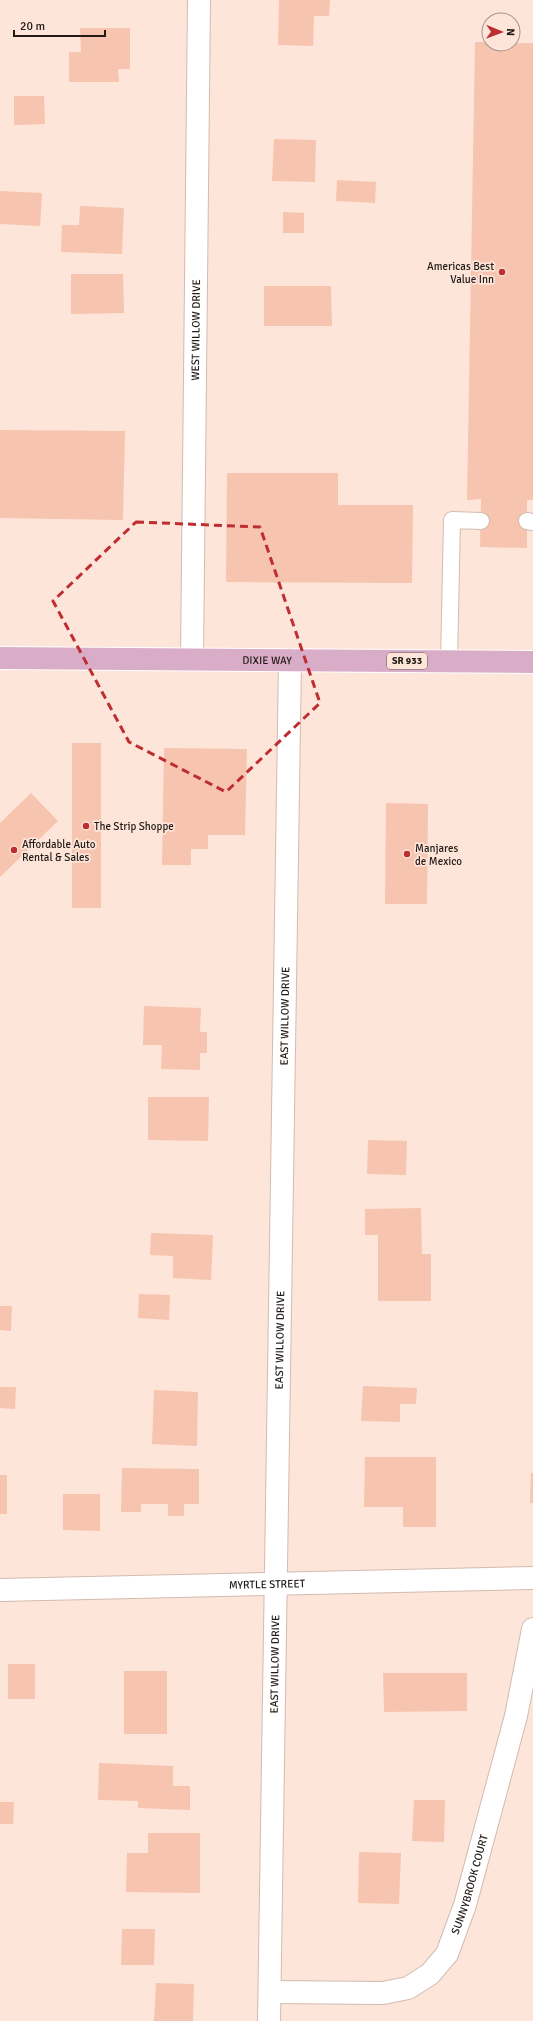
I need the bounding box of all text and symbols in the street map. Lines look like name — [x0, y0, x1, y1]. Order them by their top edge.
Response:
scale bar — [14, 12, 105, 38]
north arrow — [481, 12, 521, 52]
text: 20 m — [20, 19, 45, 34]
text: N — [504, 28, 517, 36]
place label: Americas Best Value Inn — [427, 260, 494, 286]
marker: Americas Best Value Inn — [497, 267, 507, 277]
street label: WEST WILLOW DRIVE — [188, 279, 203, 381]
street label: DIXIE WAY — [242, 653, 292, 667]
road number: SR 933 — [387, 653, 427, 669]
place label: The Strip Shoppe — [94, 820, 174, 833]
marker: The Strip Shoppe — [81, 821, 91, 831]
place label: Affordable Auto Rental & Sales — [22, 838, 96, 864]
place label: Manjares de Mexico — [415, 842, 462, 868]
marker: Affordable Auto Rental & Sales — [9, 845, 19, 855]
marker: Manjares de Mexico — [402, 849, 412, 859]
street label: EAST WILLOW DRIVE — [277, 967, 292, 1066]
street label: EAST WILLOW DRIVE — [272, 1291, 287, 1390]
street label: MYRTLE STREET — [229, 1577, 306, 1591]
street label: EAST WILLOW DRIVE — [267, 1615, 282, 1714]
street label: SUNNYBROOK COURT — [448, 1832, 490, 1936]

